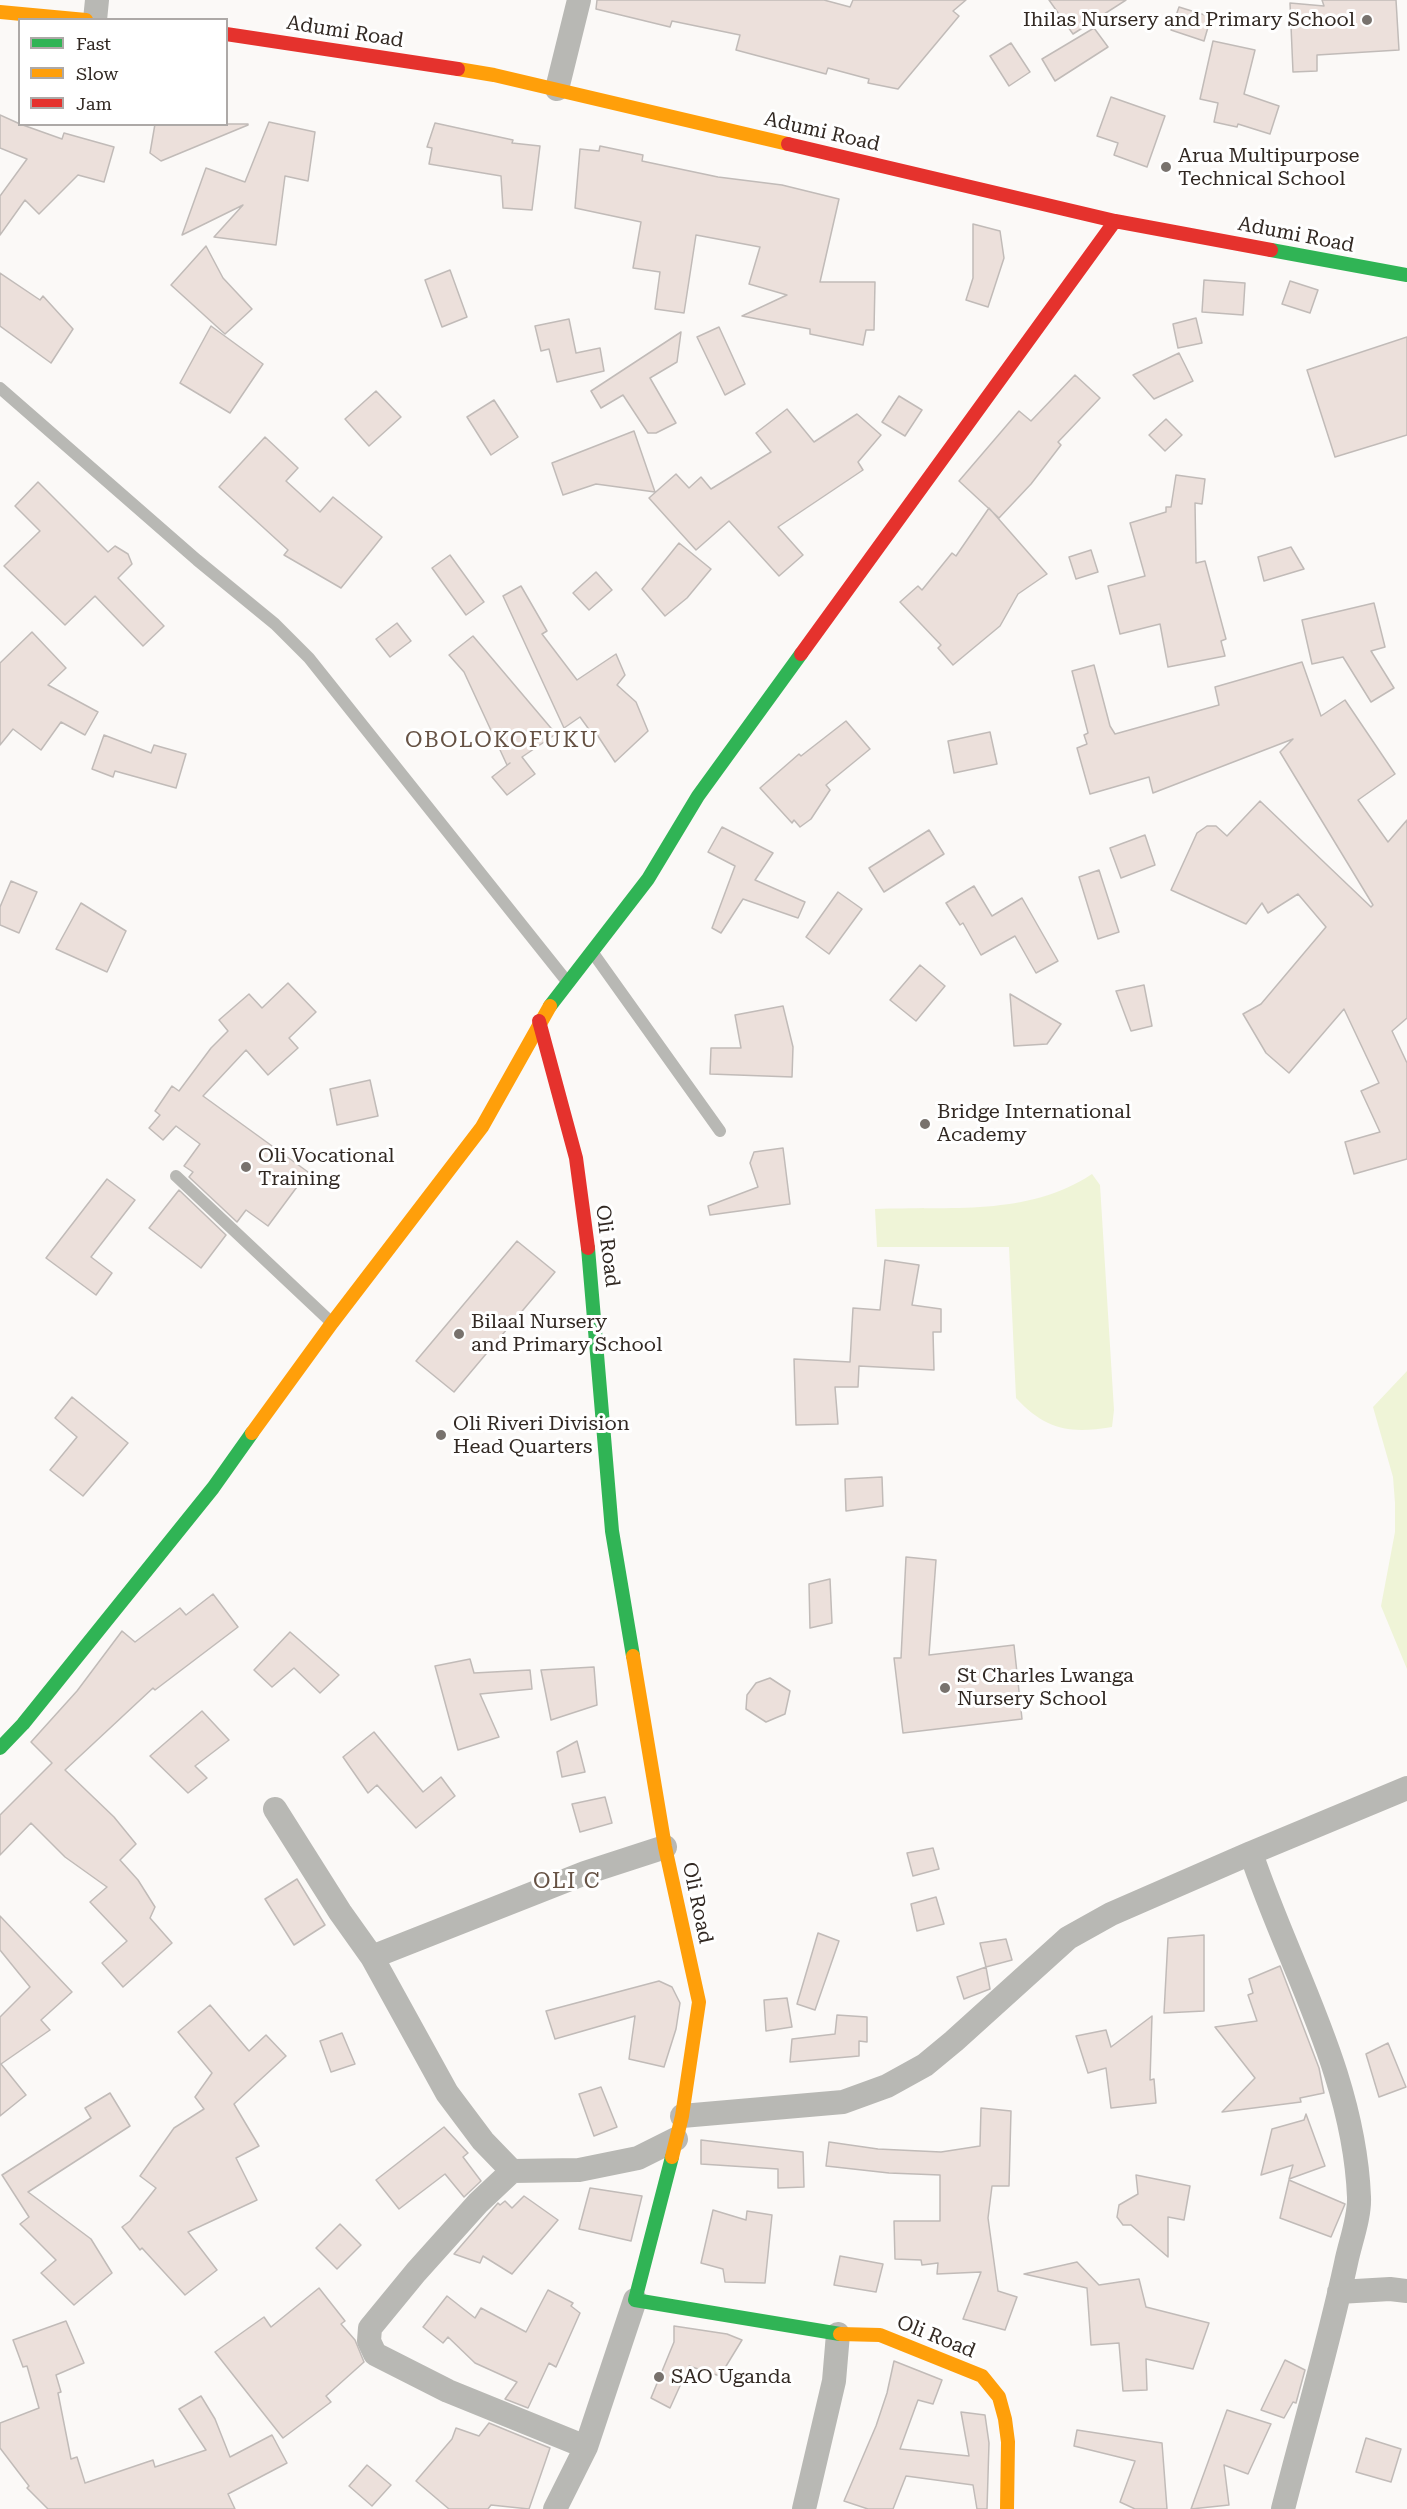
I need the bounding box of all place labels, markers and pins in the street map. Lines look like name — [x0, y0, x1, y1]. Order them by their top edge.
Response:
place label: Ihilas Nursery and Primary School — [1023, 8, 1355, 32]
marker: Ihilas Nursery and Primary School — [1360, 13, 1374, 27]
place label: Arua Multipurpose Technical School — [1178, 144, 1360, 191]
marker: Arua Multipurpose Technical School — [1159, 160, 1173, 174]
place label: Bridge International Academy — [937, 1100, 1131, 1147]
marker: Bridge International Academy — [918, 1117, 932, 1131]
place label: Oli Vocational Training — [258, 1144, 395, 1191]
marker: Oli Vocational Training — [239, 1160, 253, 1174]
place label: Bilaal Nursery and Primary School — [471, 1310, 662, 1357]
marker: Bilaal Nursery and Primary School — [452, 1327, 466, 1341]
place label: Oli Riveri Division Head Quarters — [453, 1412, 630, 1459]
marker: Oli Riveri Division Head Quarters — [434, 1428, 448, 1442]
place label: St Charles Lwanga Nursery School — [957, 1664, 1134, 1711]
marker: St Charles Lwanga Nursery School — [938, 1681, 952, 1695]
place label: SAO Uganda — [671, 2365, 791, 2389]
marker: SAO Uganda — [652, 2370, 666, 2384]

